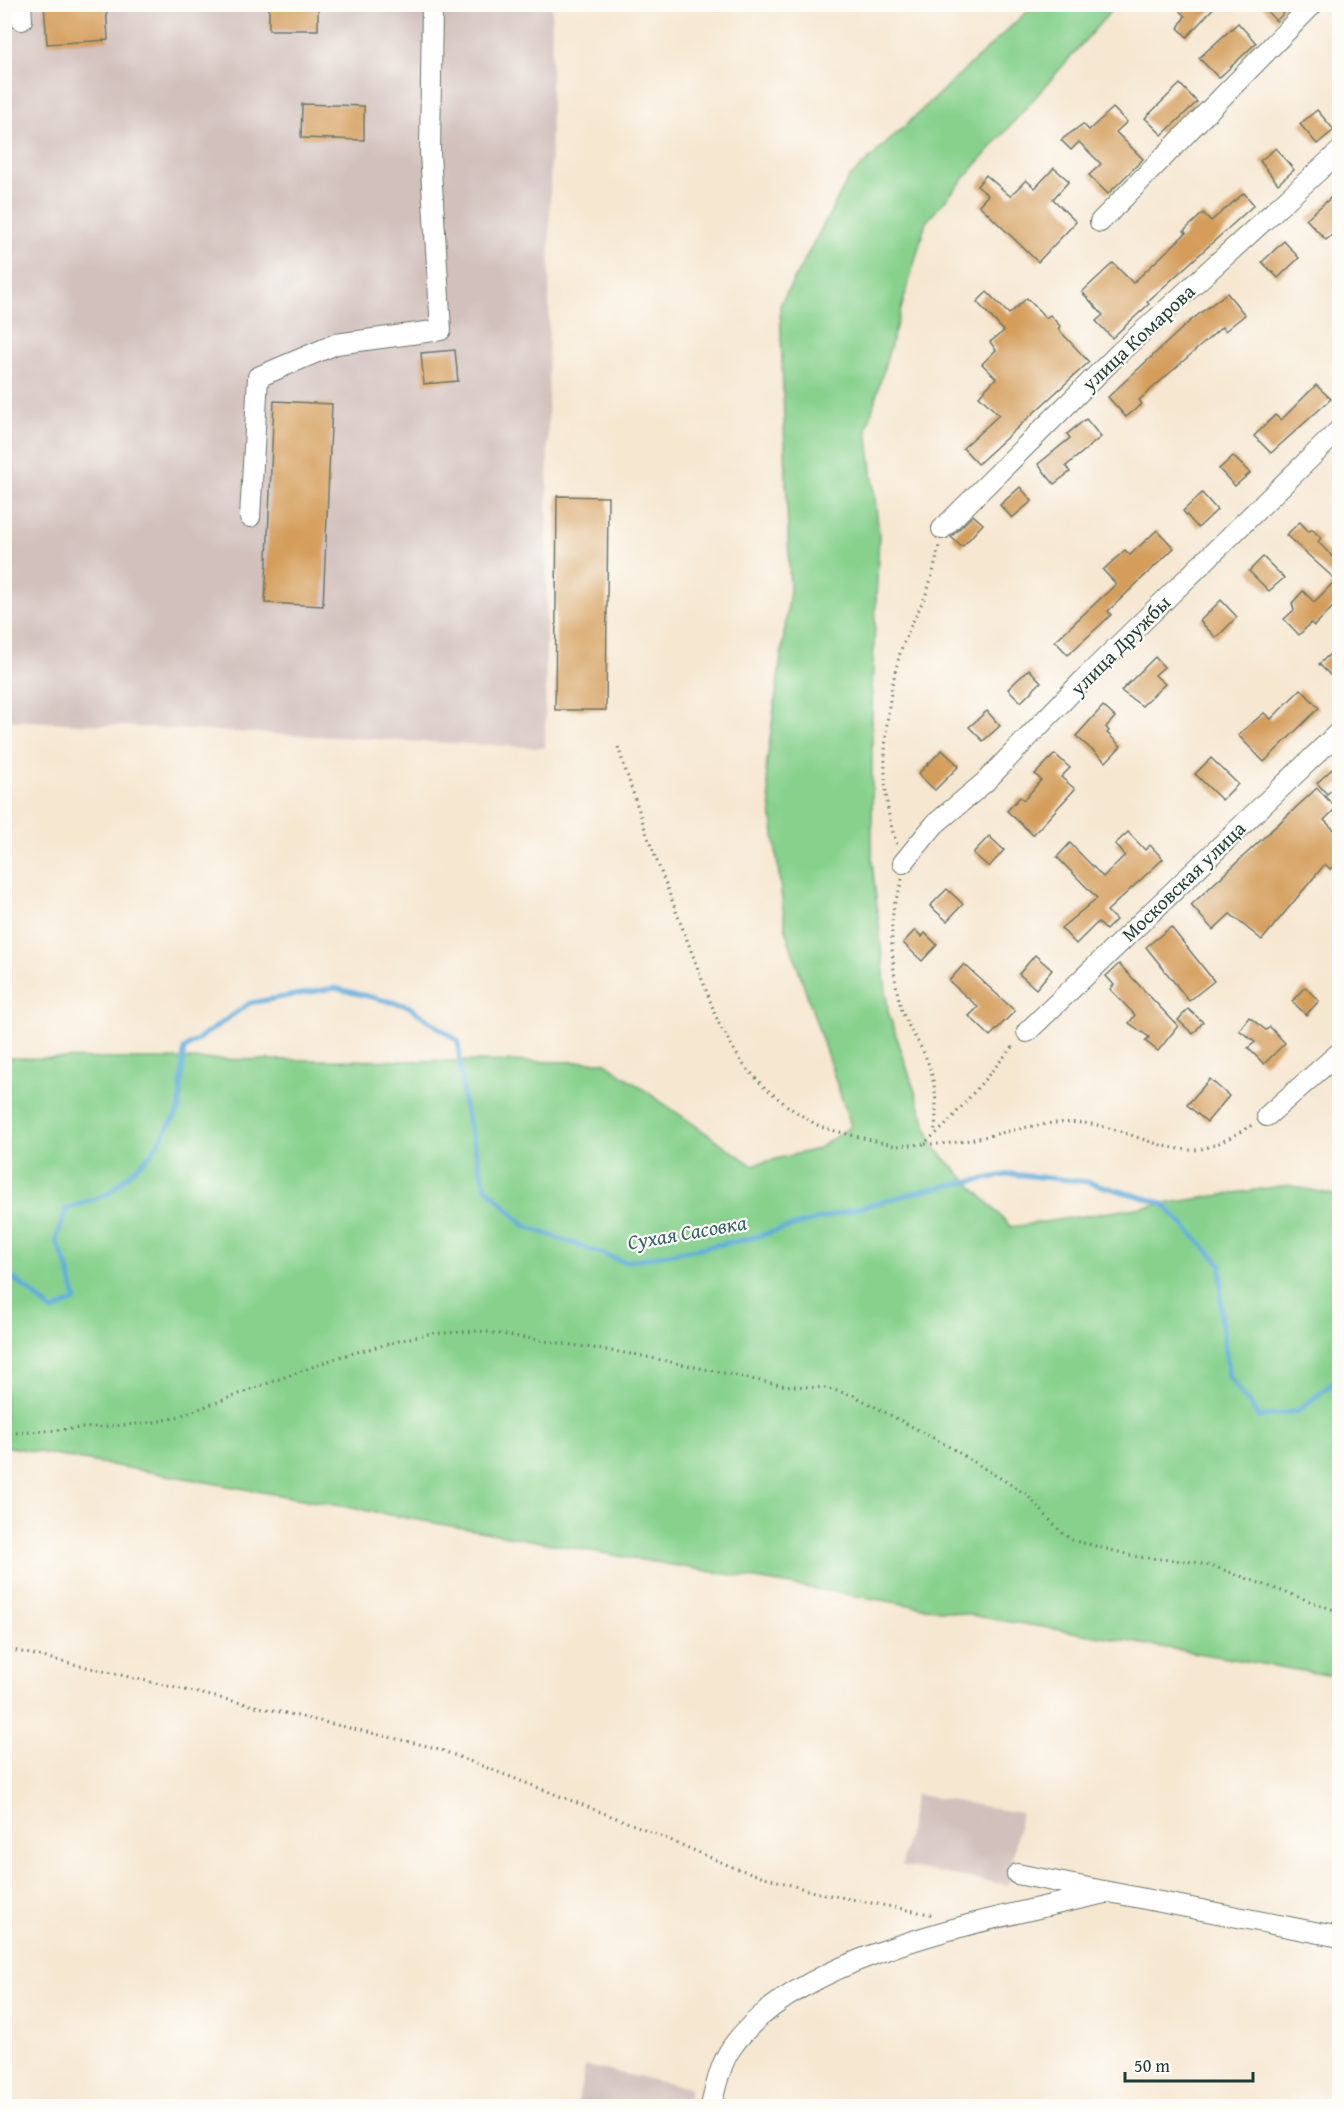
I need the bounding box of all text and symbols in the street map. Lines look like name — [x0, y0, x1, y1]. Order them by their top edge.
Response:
street label: улица Комарова — [1074, 277, 1201, 398]
street label: улица Дружбы — [1063, 588, 1177, 702]
street label: Московская улица — [1114, 814, 1252, 948]
water label: Сухая Сасовка — [625, 1206, 749, 1258]
scale bar — [1125, 2045, 1252, 2083]
text: 50 m — [1134, 2052, 1170, 2079]

